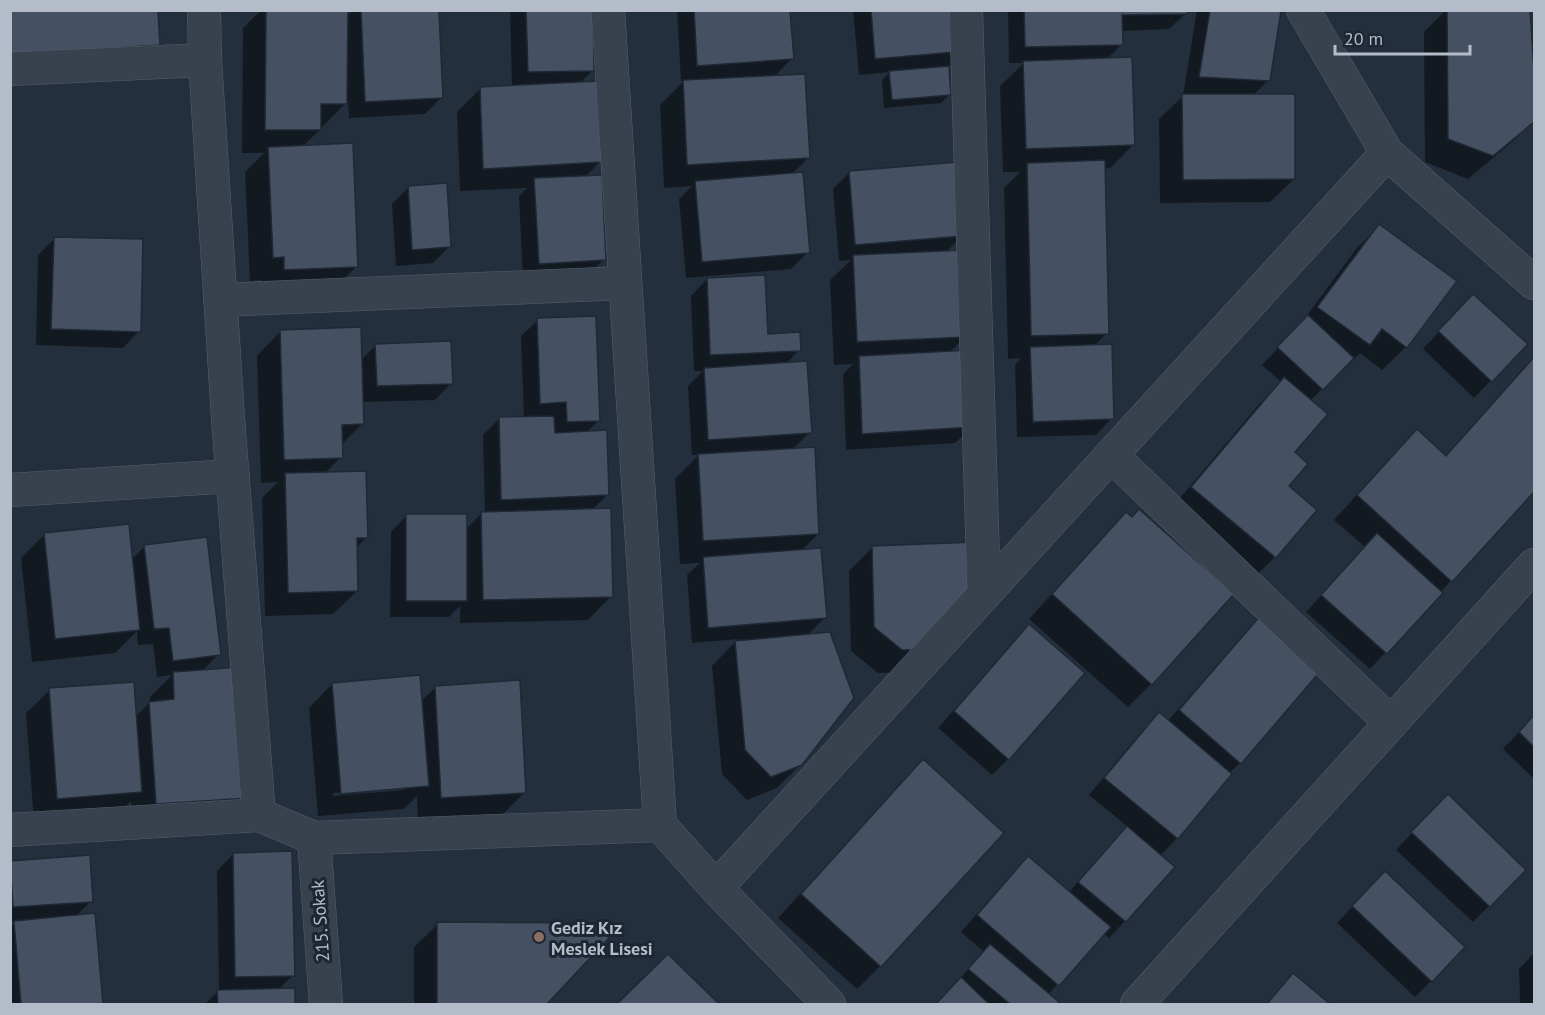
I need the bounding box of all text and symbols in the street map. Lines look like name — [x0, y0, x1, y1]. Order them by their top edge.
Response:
scale bar — [1335, 18, 1470, 56]
text: 20 m — [1344, 27, 1383, 50]
street label: 215. Sokak — [306, 879, 334, 963]
place label: Gediz Kız Meslek Lisesi — [551, 916, 653, 960]
marker: Gediz Kız Meslek Lisesi — [532, 930, 546, 944]

